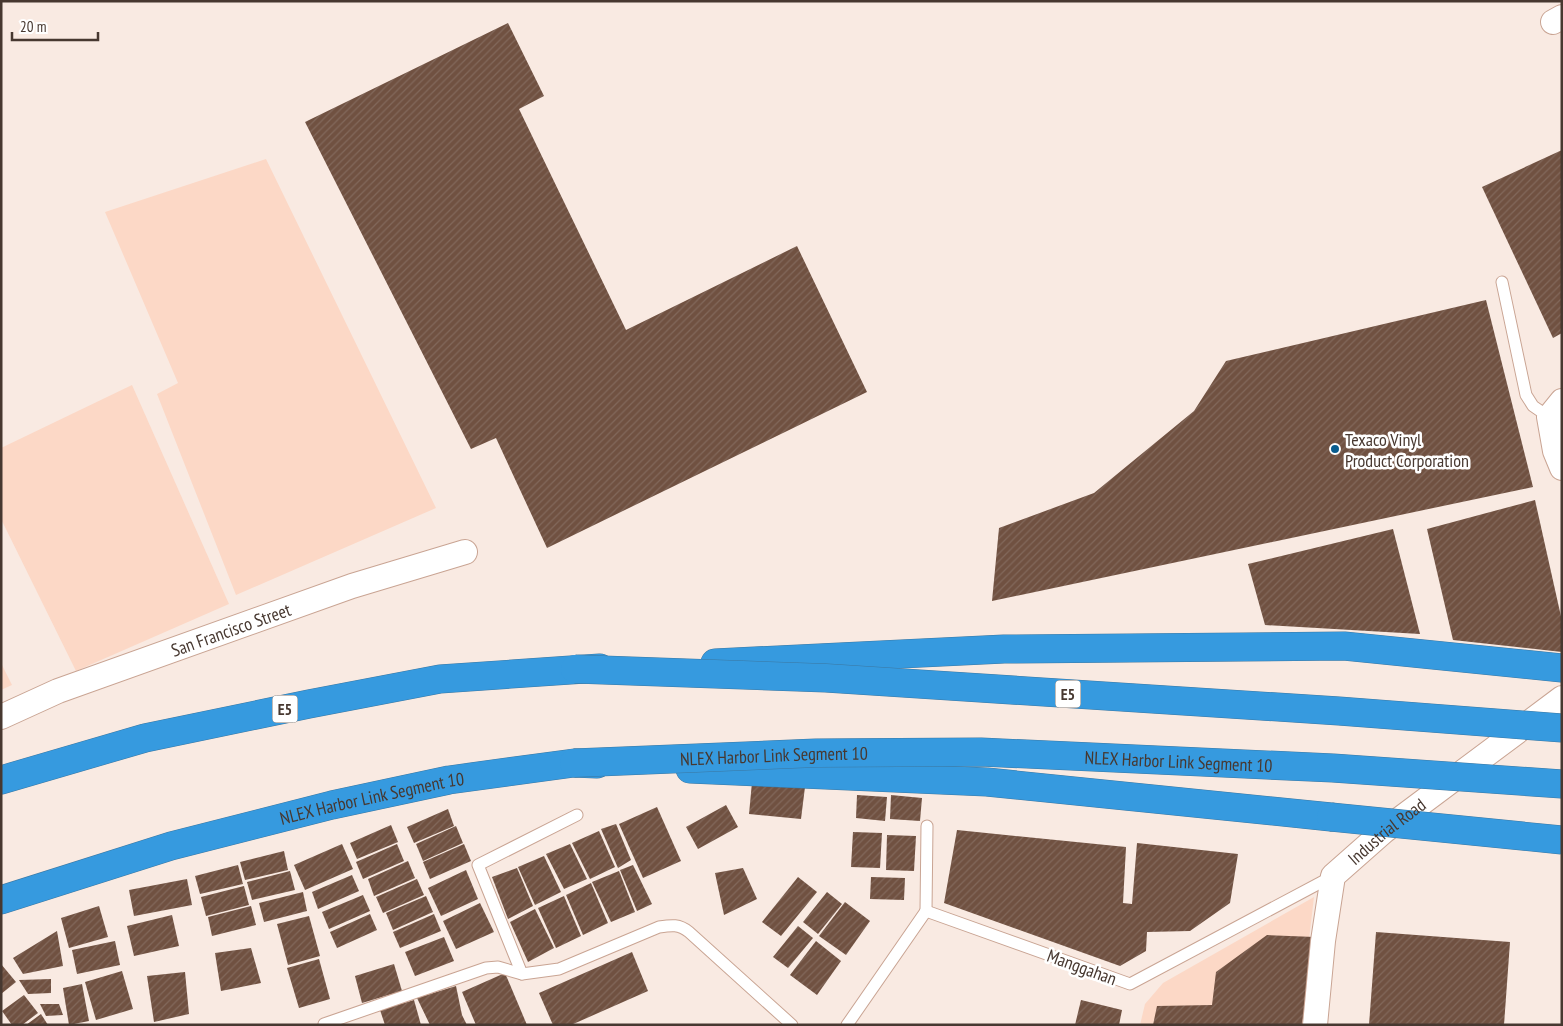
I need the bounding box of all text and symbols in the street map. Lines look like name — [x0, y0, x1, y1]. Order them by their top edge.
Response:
scale bar — [12, 10, 99, 42]
text: 20 m — [20, 17, 46, 36]
place label: Texaco Vinyl Product Corporation — [1345, 428, 1469, 472]
marker: Texaco Vinyl Product Corporation — [1329, 443, 1341, 455]
street label: San Francisco Street — [168, 597, 294, 661]
road number: E5 — [1056, 681, 1080, 708]
road number: E5 — [272, 696, 298, 722]
street label: NLEX Harbor Link Segment 10 — [679, 741, 868, 770]
street label: NLEX Harbor Link Segment 10 — [1084, 745, 1273, 777]
street label: NLEX Harbor Link Segment 10 — [277, 767, 465, 829]
street label: Industrial Road — [1343, 793, 1430, 869]
street label: Manggahan — [1044, 944, 1120, 990]

